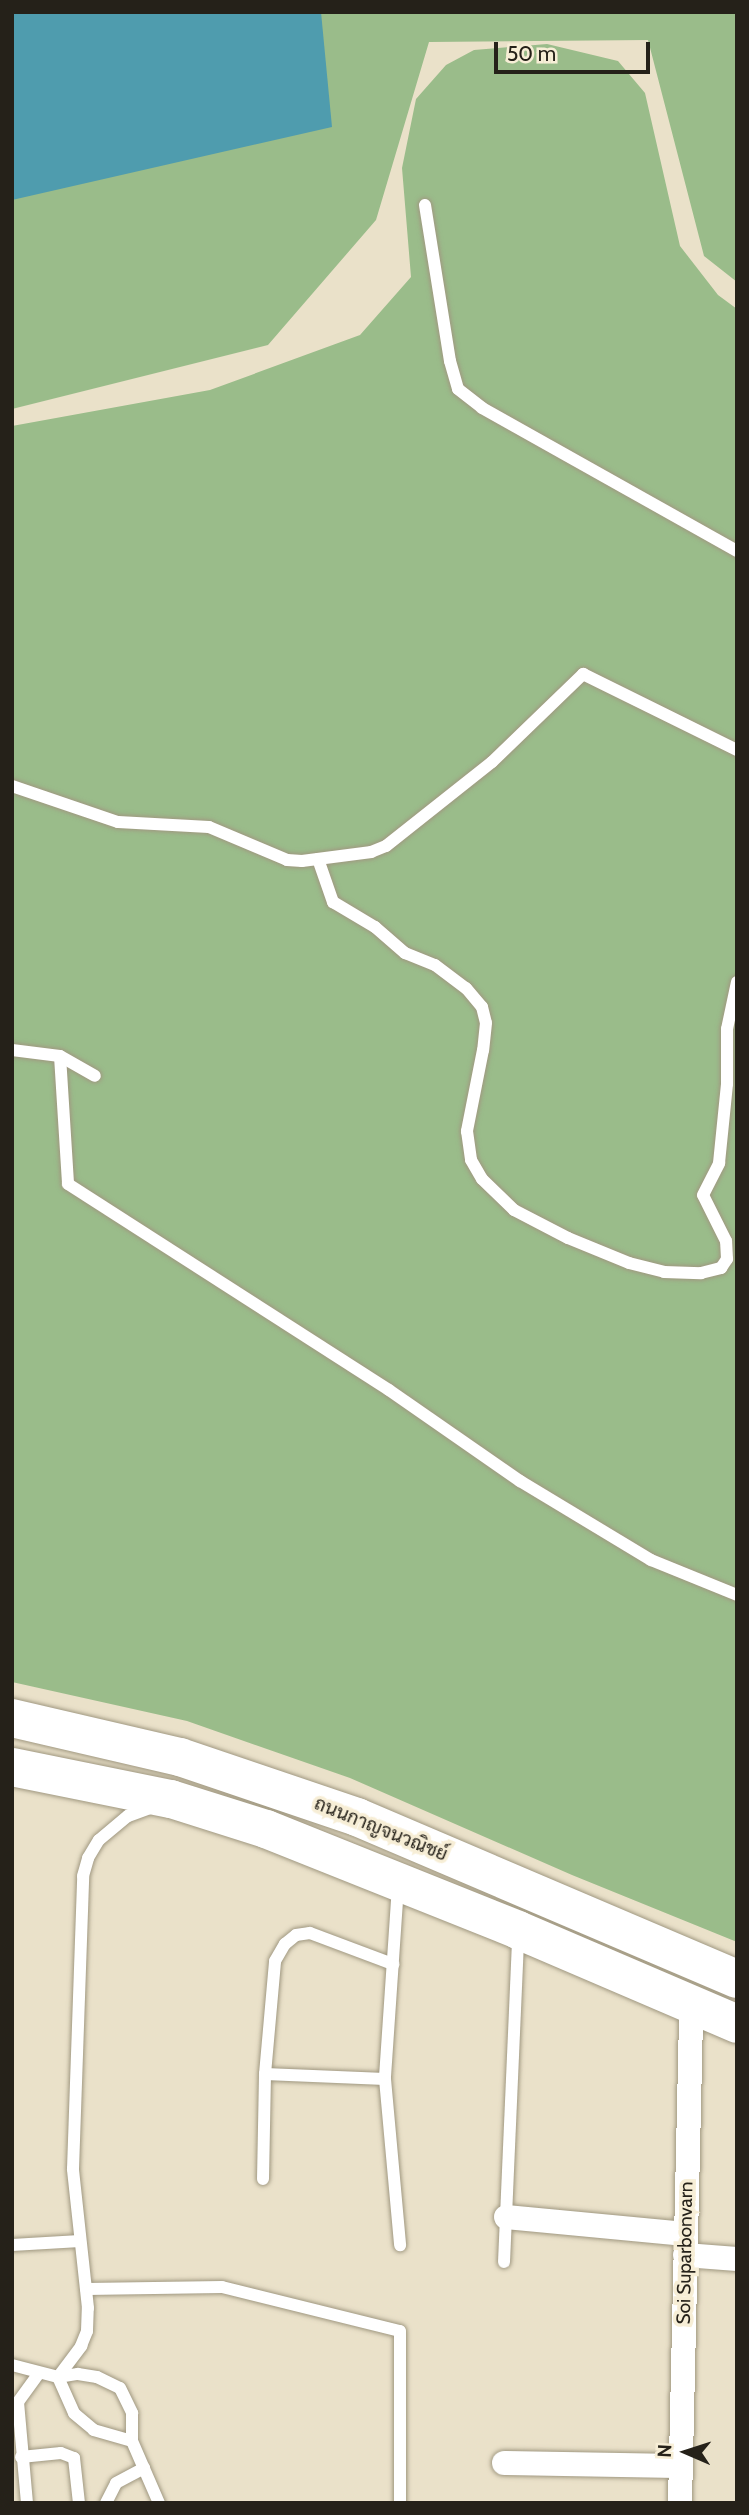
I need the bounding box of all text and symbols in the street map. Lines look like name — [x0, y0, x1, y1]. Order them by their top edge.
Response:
scale bar — [497, 28, 653, 72]
text: 50 m — [507, 41, 556, 66]
street label: ถนนกาญจนวณิชย์ — [311, 1792, 451, 1866]
street label: Soi Suparbonvarn — [672, 2181, 698, 2325]
north arrow — [651, 2417, 721, 2487]
text: N — [653, 2444, 676, 2458]

